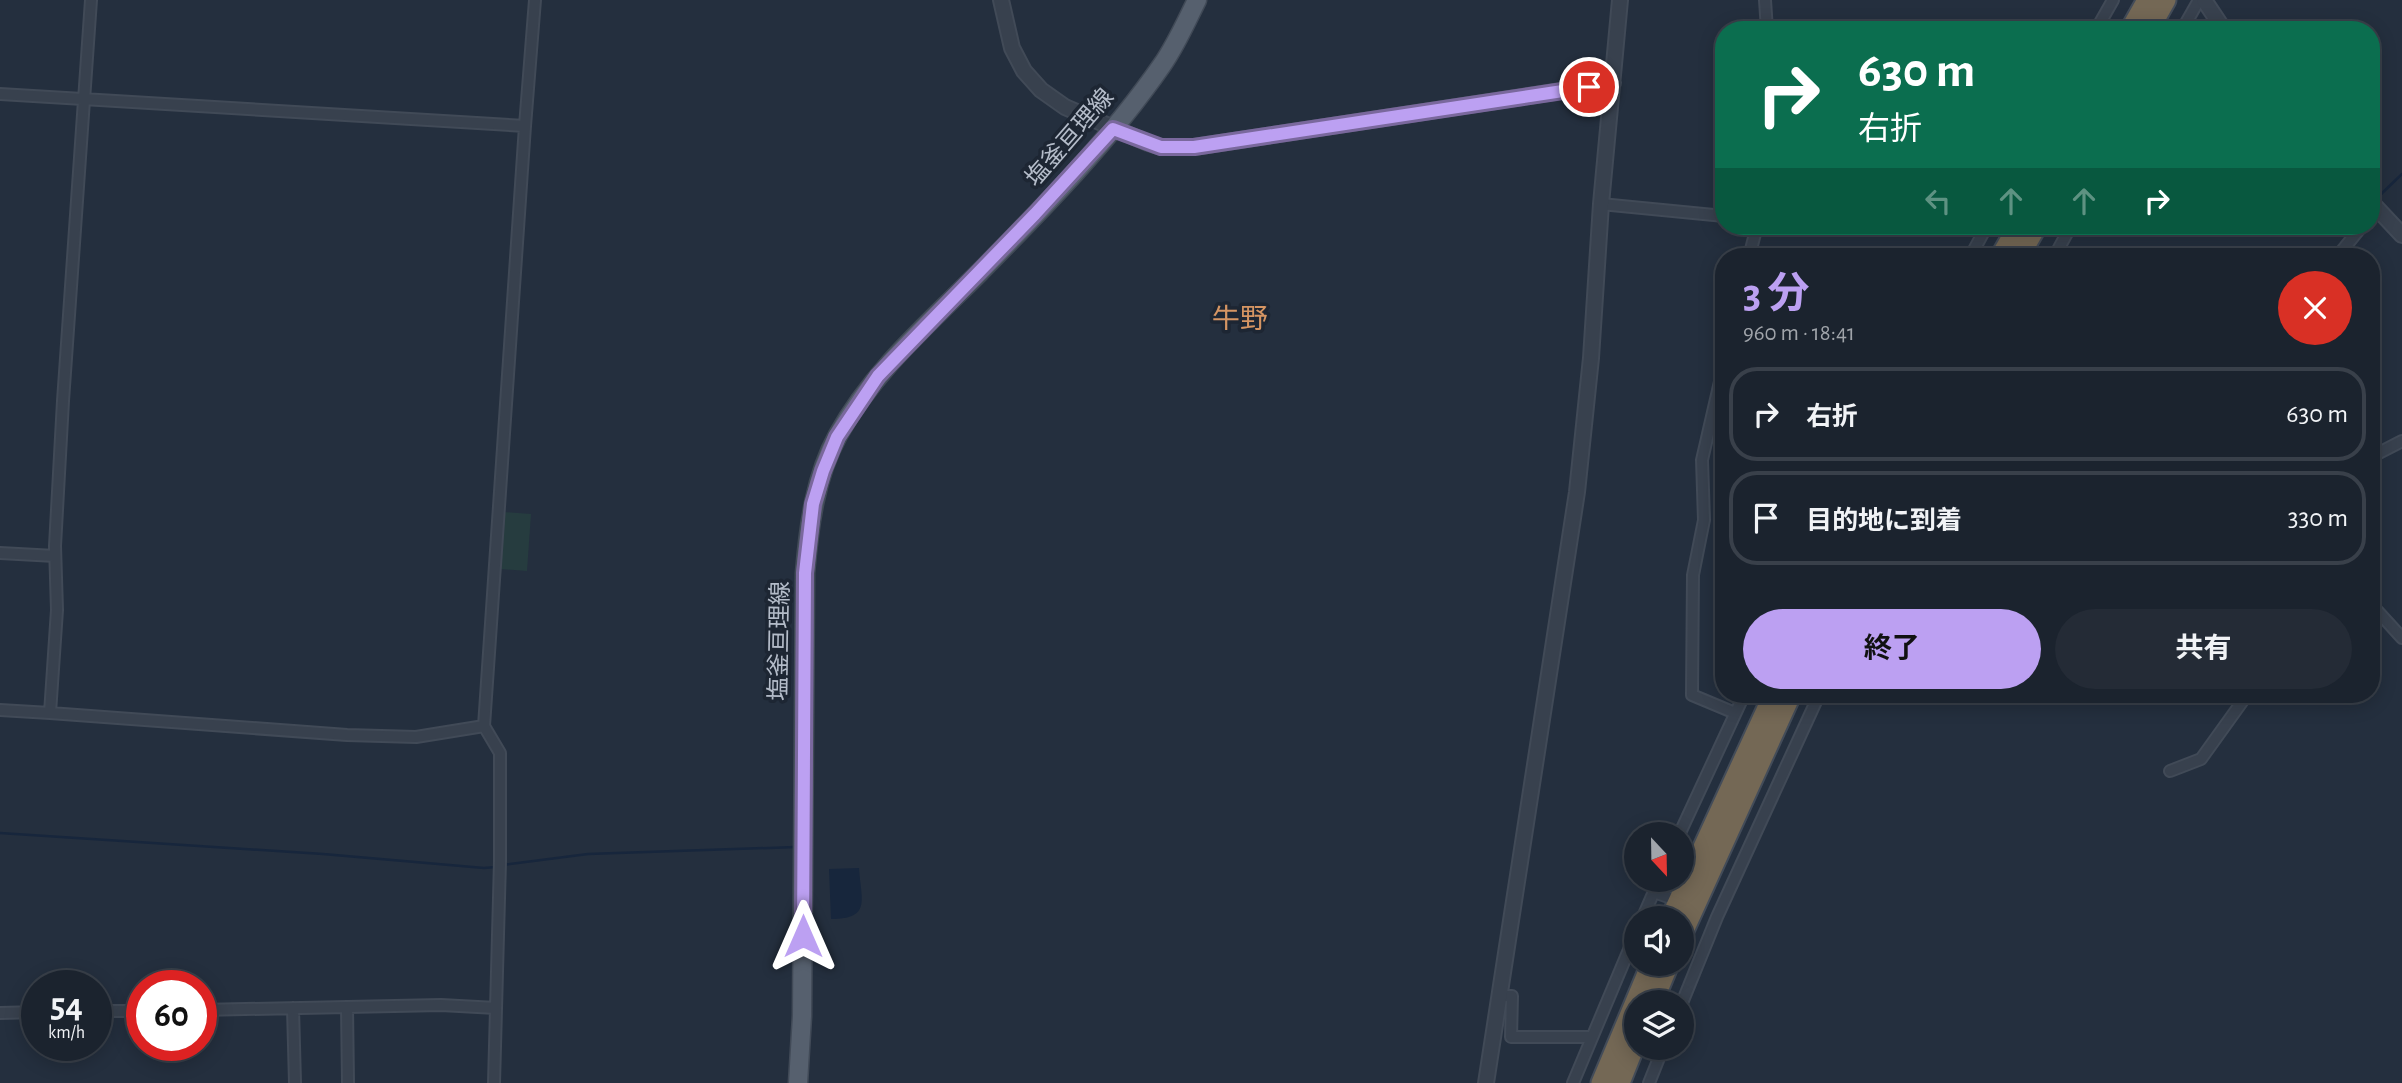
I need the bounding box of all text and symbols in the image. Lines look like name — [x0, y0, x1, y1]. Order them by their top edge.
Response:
text: 630 m — [1858, 47, 1975, 96]
icon: right — [1743, 49, 1834, 140]
pin — [1559, 57, 1619, 117]
icon: arrive — [1570, 68, 1608, 106]
street label: 塩釜亘理線 — [1020, 84, 1118, 191]
text: 右折 — [1858, 113, 1922, 145]
icon: left — [1919, 182, 1957, 220]
icon: ahead — [1992, 182, 2030, 220]
icon: ahead — [2065, 182, 2103, 220]
icon: right — [2138, 182, 2176, 220]
button: close — [2278, 271, 2352, 345]
text: 3 分 — [1743, 273, 1809, 315]
district label: 牛野 — [1212, 304, 1268, 334]
text: 960 m · 18:41 — [1743, 322, 1855, 345]
icon: right — [1747, 395, 1785, 433]
text: 630 m — [2286, 401, 2348, 427]
text: 右折 — [1806, 404, 1858, 430]
icon: arrive — [1747, 499, 1785, 537]
text: 330 m — [2288, 505, 2348, 531]
text: 目的地に到着 — [1806, 508, 1962, 534]
street label: 塩釜亘理線 — [765, 581, 793, 701]
button: 終了 — [1743, 609, 2041, 689]
button: 共有 — [2055, 609, 2352, 689]
north arrow — [1624, 822, 1694, 892]
map controls — [1624, 822, 1694, 1060]
position arrow — [766, 899, 840, 973]
button: sound — [1624, 906, 1694, 976]
speed limit sign: 60 — [126, 970, 217, 1061]
text: 54 — [50, 989, 83, 1024]
button: layers — [1624, 990, 1694, 1060]
text: km/h — [48, 1024, 85, 1042]

